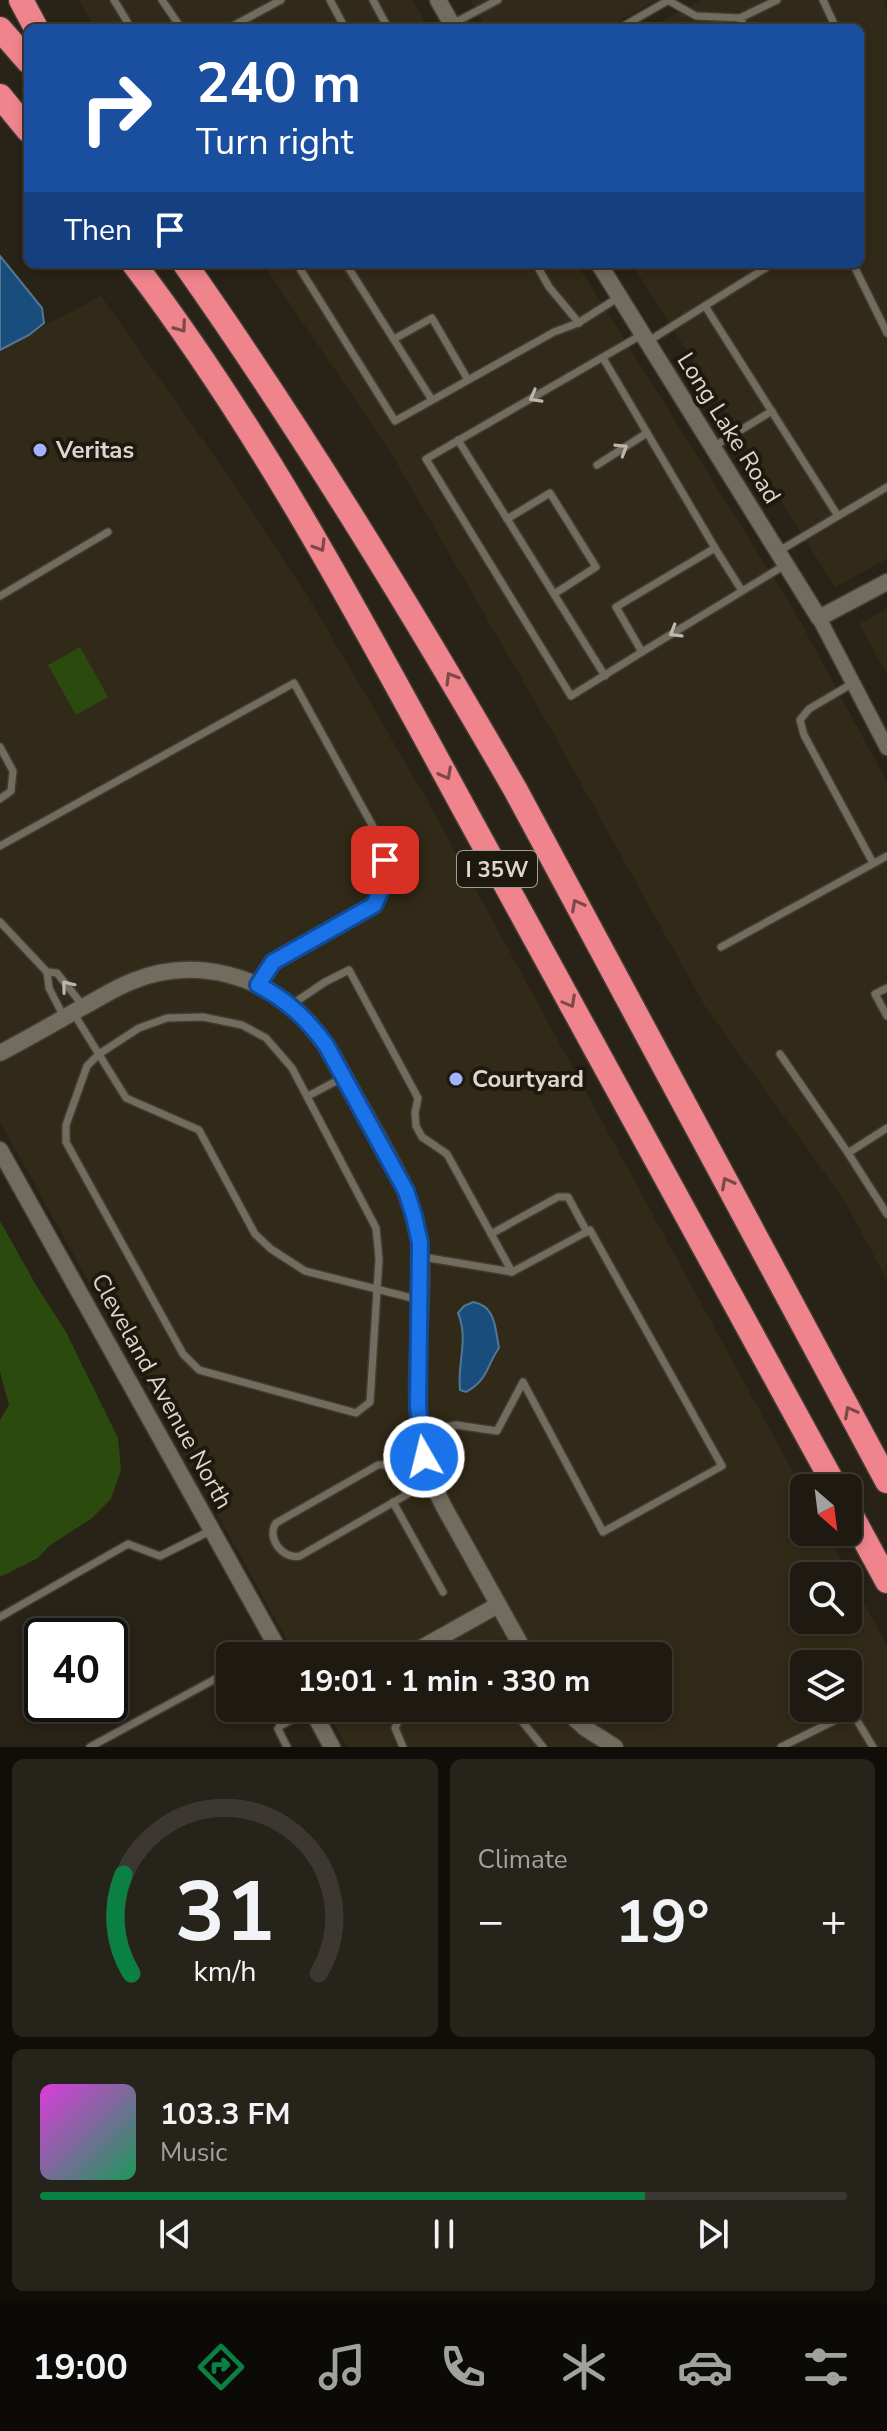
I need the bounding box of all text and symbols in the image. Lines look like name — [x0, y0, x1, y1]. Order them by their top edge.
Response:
text: 240 m — [196, 45, 361, 122]
icon: right — [64, 56, 168, 160]
text: Turn right — [196, 118, 353, 167]
icon: arrive — [148, 208, 192, 252]
text: Then — [64, 210, 132, 251]
one-way arrow — [171, 318, 185, 332]
street label: Long Lake Road — [670, 346, 788, 510]
one-way arrow — [529, 387, 544, 403]
place label: Veritas — [55, 434, 134, 466]
marker: Veritas — [31, 441, 49, 459]
one-way arrow — [613, 443, 628, 458]
one-way arrow — [310, 537, 325, 552]
one-way arrow — [669, 622, 684, 637]
one-way arrow — [445, 672, 461, 687]
one-way arrow — [436, 765, 451, 780]
pin — [351, 826, 419, 894]
icon: arrive — [363, 838, 407, 882]
road number: I 35W — [457, 851, 537, 887]
one-way arrow — [572, 899, 587, 913]
one-way arrow — [63, 980, 77, 995]
one-way arrow — [560, 993, 576, 1008]
place label: Courtyard — [472, 1063, 584, 1095]
marker: Courtyard — [447, 1070, 465, 1088]
one-way arrow — [721, 1178, 737, 1192]
street label: Cleveland Avenue North — [84, 1268, 240, 1514]
one-way arrow — [844, 1407, 860, 1421]
position arrow — [382, 1415, 466, 1499]
north arrow — [790, 1474, 862, 1546]
map controls — [790, 1474, 862, 1722]
button: search — [790, 1562, 862, 1634]
speed limit sign: 40 — [24, 1618, 128, 1722]
button: layers — [790, 1650, 862, 1722]
text: 19:01 · 1 min · 330 m — [298, 1661, 590, 1702]
text: Climate — [478, 1842, 568, 1877]
text: 31 — [175, 1856, 275, 1969]
text: 19° — [615, 1881, 710, 1963]
text: − — [478, 1892, 504, 1952]
text: + — [821, 1892, 847, 1952]
text: km/h — [193, 1952, 256, 1991]
text: 103.3 FM — [160, 2094, 290, 2135]
text: Music — [160, 2135, 227, 2170]
icon: previous — [153, 2212, 197, 2256]
icon: pause — [422, 2212, 466, 2256]
icon: next — [691, 2212, 735, 2256]
icon: directions — [193, 2339, 249, 2395]
icon: music — [314, 2339, 370, 2395]
icon: phone — [435, 2339, 491, 2395]
icon: climate — [556, 2339, 612, 2395]
icon: car — [677, 2339, 733, 2395]
icon: filters — [798, 2339, 854, 2395]
text: 19:00 — [33, 2343, 128, 2392]

